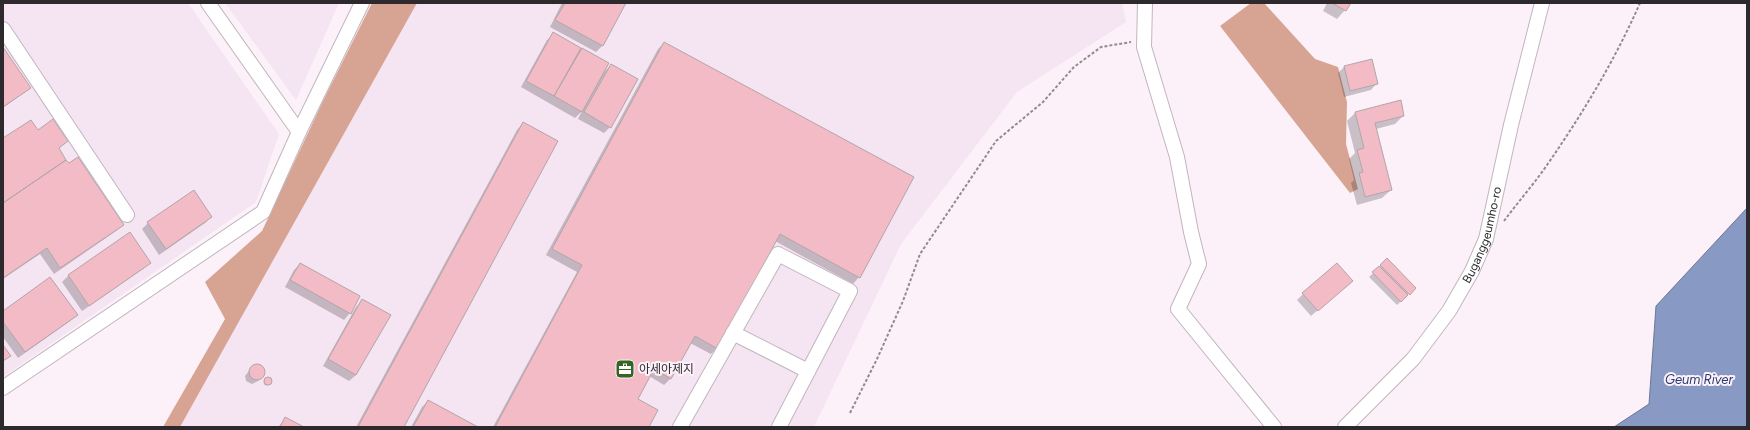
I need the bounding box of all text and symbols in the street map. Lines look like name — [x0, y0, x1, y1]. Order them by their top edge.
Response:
street label: Buganggeumho-ro — [1459, 185, 1504, 286]
office icon: 아세아제지 — [614, 358, 636, 380]
place label: 아세아제지 — [639, 362, 694, 376]
water label: Geum River — [1665, 372, 1733, 387]

